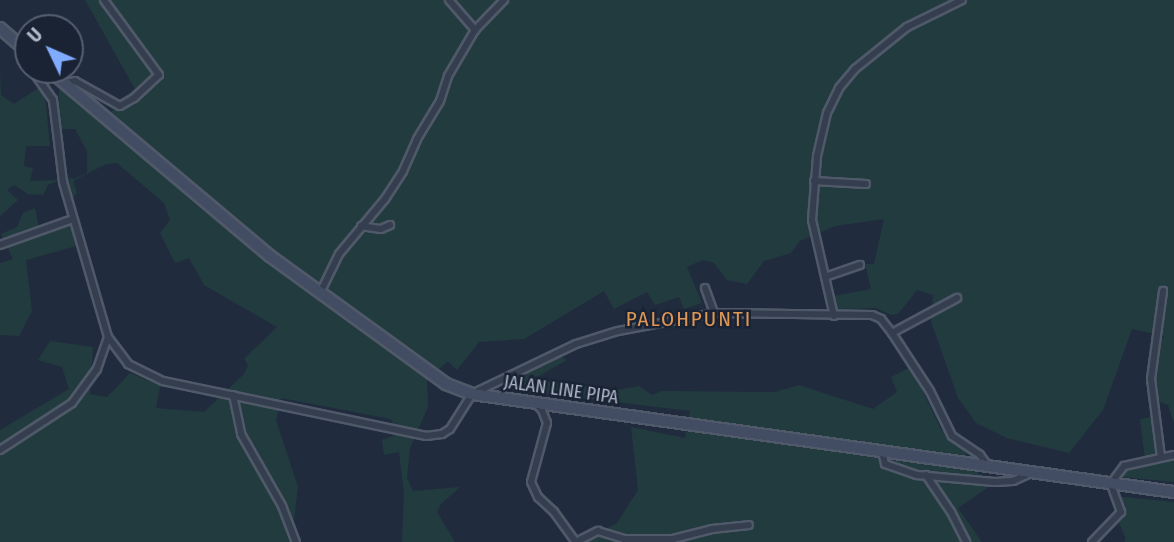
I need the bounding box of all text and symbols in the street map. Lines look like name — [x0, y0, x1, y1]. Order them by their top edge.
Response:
north arrow — [14, 14, 84, 84]
text: U — [23, 23, 47, 47]
district label: PALOHPUNTI — [627, 306, 751, 332]
street label: JALAN LINE PIPA — [502, 371, 620, 409]

